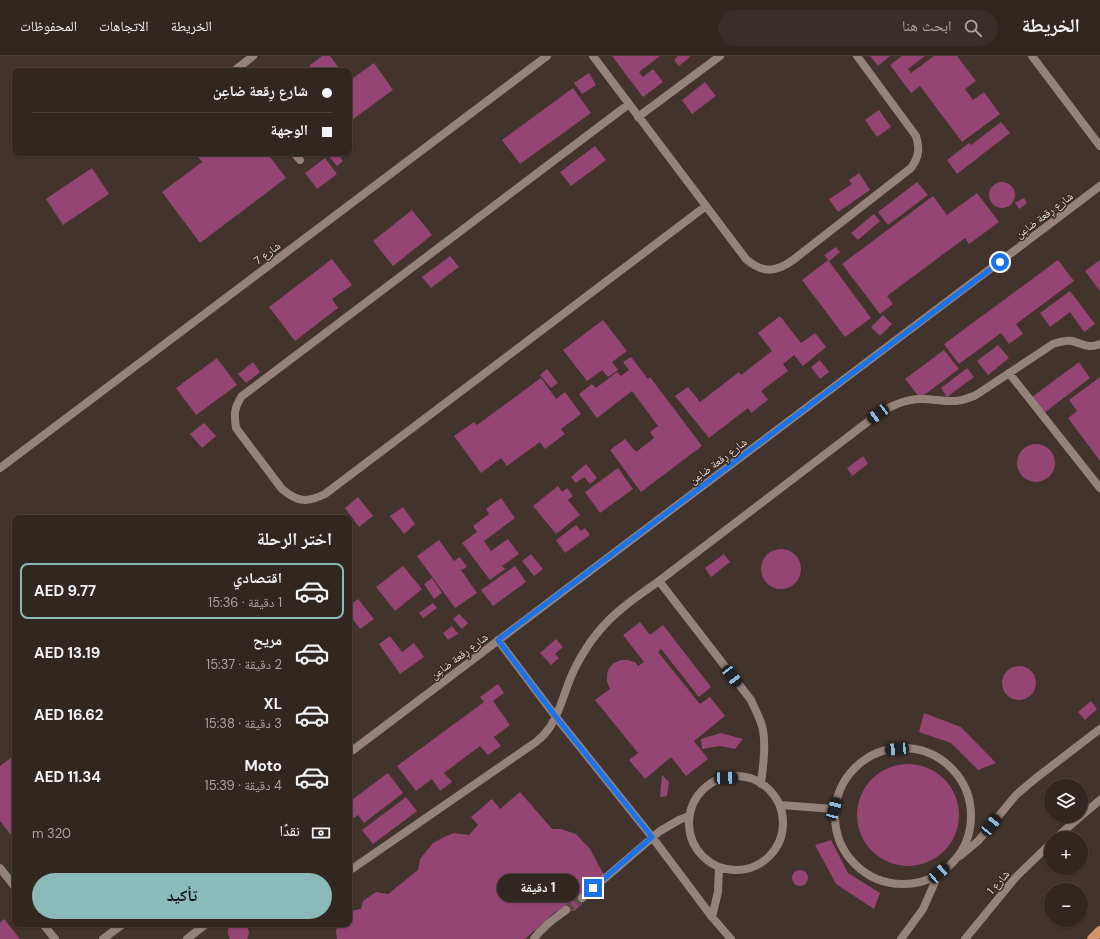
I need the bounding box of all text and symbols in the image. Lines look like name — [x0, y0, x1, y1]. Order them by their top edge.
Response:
search box — [718, 10, 998, 46]
text: الخريطة — [1022, 13, 1080, 38]
text: ابحث هنا — [902, 16, 952, 36]
text: المحفوظات — [20, 17, 77, 35]
text: الاتجاهات — [99, 17, 149, 35]
text: الخريطة — [171, 17, 212, 35]
icon: search — [962, 17, 984, 39]
text: شارع رِقعة ضاعِن — [213, 81, 308, 101]
text: الوجهة — [270, 120, 308, 140]
street label: شارع رِقعة ضاعِن — [1012, 189, 1076, 242]
street label: شارع 7 — [251, 238, 283, 268]
route start — [991, 253, 1009, 271]
car — [865, 402, 891, 426]
street label: شارع رِقعة ضاعِن — [686, 435, 750, 488]
text: اختر الرحلة — [257, 527, 332, 551]
text: اقتصادي — [233, 568, 282, 588]
icon: car — [294, 573, 330, 609]
text: AED 9.77 — [34, 581, 96, 601]
text: 1 دقيقة · 15:36 — [208, 594, 282, 611]
text: مريح — [253, 630, 282, 650]
street label: شارع رِقعة ضاعِن — [427, 630, 491, 683]
icon: car — [294, 635, 330, 671]
text: AED 13.19 — [34, 643, 100, 663]
text: 2 دقيقة · 15:37 — [206, 656, 282, 673]
car — [720, 663, 744, 689]
text: XL — [264, 694, 282, 714]
icon: car — [294, 697, 330, 733]
text: AED 16.62 — [34, 705, 103, 725]
text: 3 دقيقة · 15:38 — [205, 715, 282, 732]
car — [885, 742, 909, 756]
text: Moto — [244, 756, 282, 776]
icon: car — [294, 759, 330, 795]
text: AED 11.34 — [34, 767, 101, 787]
car — [714, 772, 738, 784]
text: 4 دقيقة · 15:39 — [205, 777, 282, 794]
map controls — [1044, 779, 1088, 927]
button: layers — [1044, 779, 1088, 823]
car — [825, 796, 843, 822]
car — [979, 812, 1003, 838]
text: نقدًا — [279, 821, 300, 841]
icon: cash — [310, 822, 332, 844]
text: 320 m — [32, 825, 71, 842]
button: + — [1044, 831, 1088, 875]
car — [926, 861, 952, 885]
street label: شارع 1 — [984, 867, 1012, 897]
button: تأكيد — [32, 873, 332, 919]
callout: 1 دقيقة — [497, 874, 579, 902]
text: 1 دقيقة — [520, 879, 556, 896]
route end — [584, 879, 602, 897]
button: − — [1044, 883, 1088, 927]

